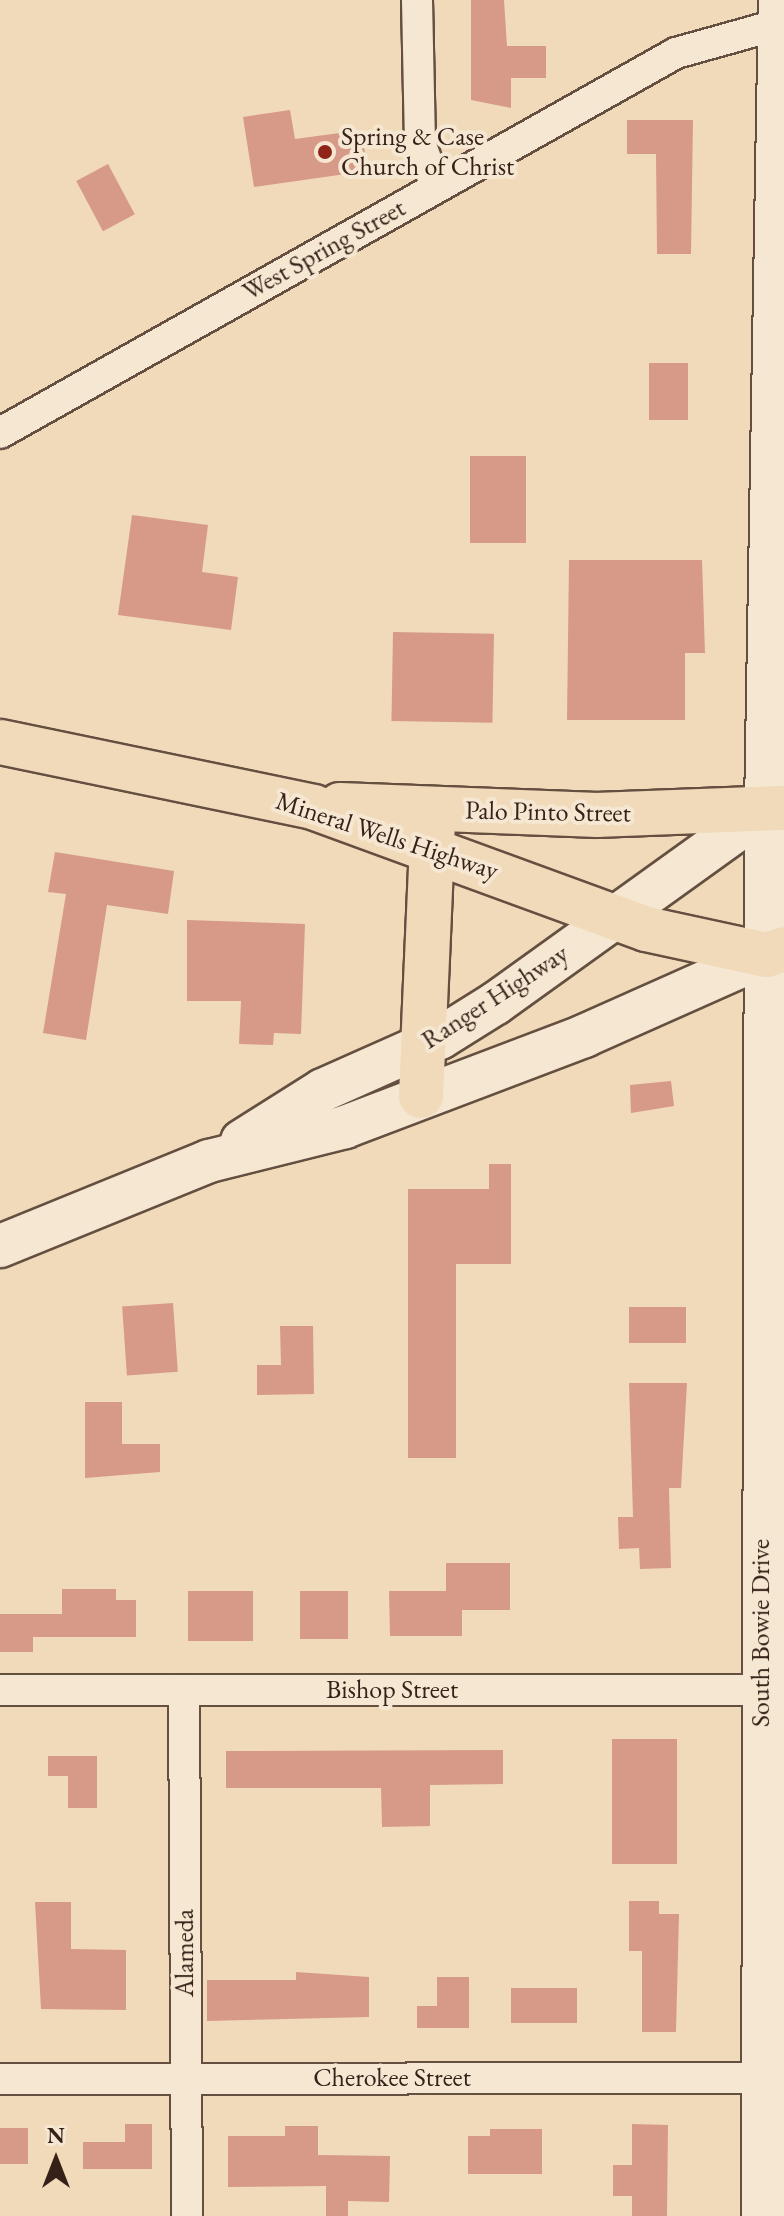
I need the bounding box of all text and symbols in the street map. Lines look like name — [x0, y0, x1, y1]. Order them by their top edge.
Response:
place label: Spring & Case Church of Christ — [341, 121, 514, 182]
marker: Spring & Case Church of Christ — [316, 143, 334, 161]
street label: West Spring Street — [237, 192, 411, 308]
street label: Mineral Wells Highway — [272, 785, 502, 887]
street label: Palo Pinto Street — [465, 795, 631, 829]
street label: Ranger Highway — [416, 938, 574, 1056]
street label: South Bowie Drive — [745, 1539, 777, 1727]
street label: Bishop Street — [326, 1674, 458, 1706]
street label: Alameda — [169, 1909, 201, 1997]
street label: Cherokee Street — [313, 2062, 471, 2094]
north arrow — [16, 2120, 96, 2200]
text: N — [47, 2121, 65, 2150]

